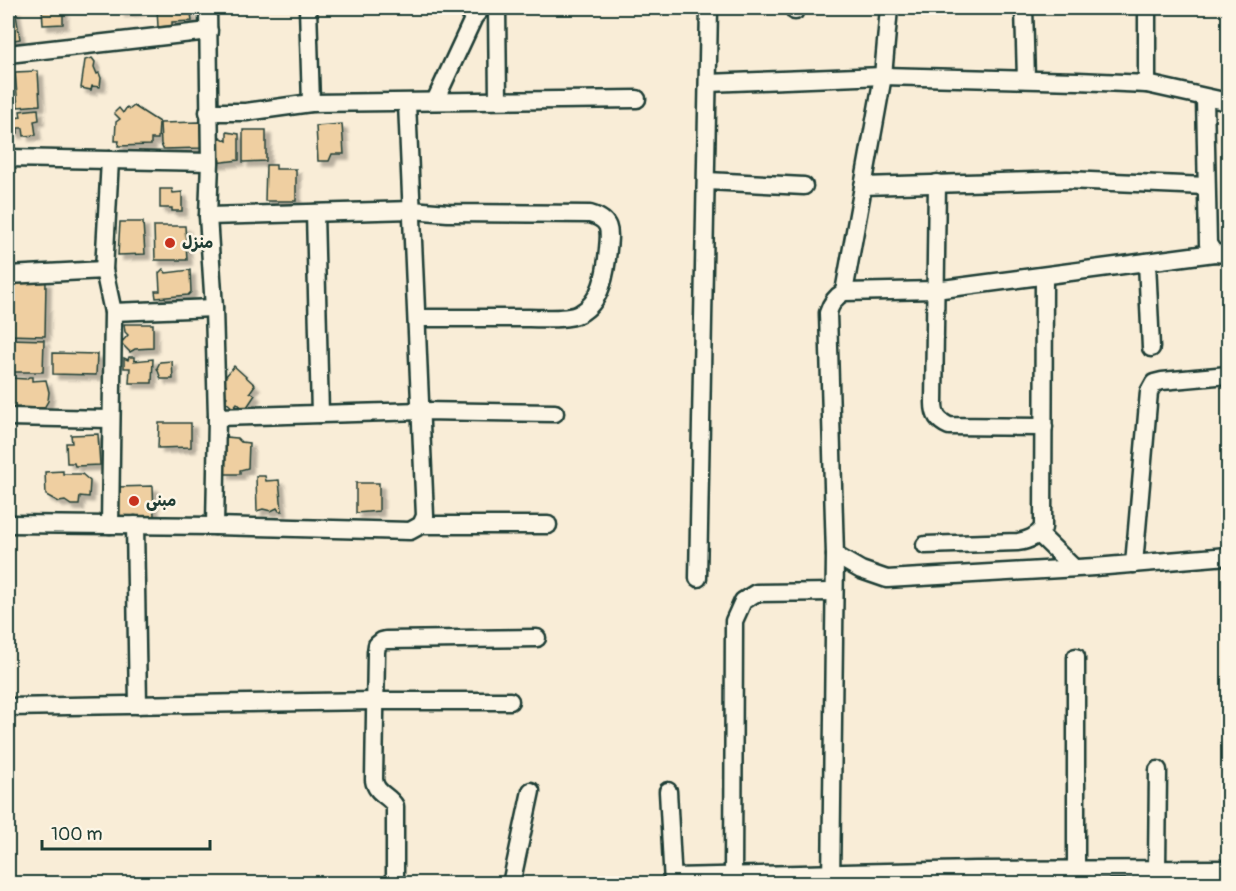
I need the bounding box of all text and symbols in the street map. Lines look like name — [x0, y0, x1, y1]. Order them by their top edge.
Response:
place label: منزل — [182, 233, 213, 253]
marker: منزل — [163, 236, 177, 250]
place label: مبنى — [146, 491, 176, 511]
marker: مبنى — [127, 494, 141, 508]
scale bar — [42, 813, 210, 851]
text: 100 m — [51, 823, 103, 846]

